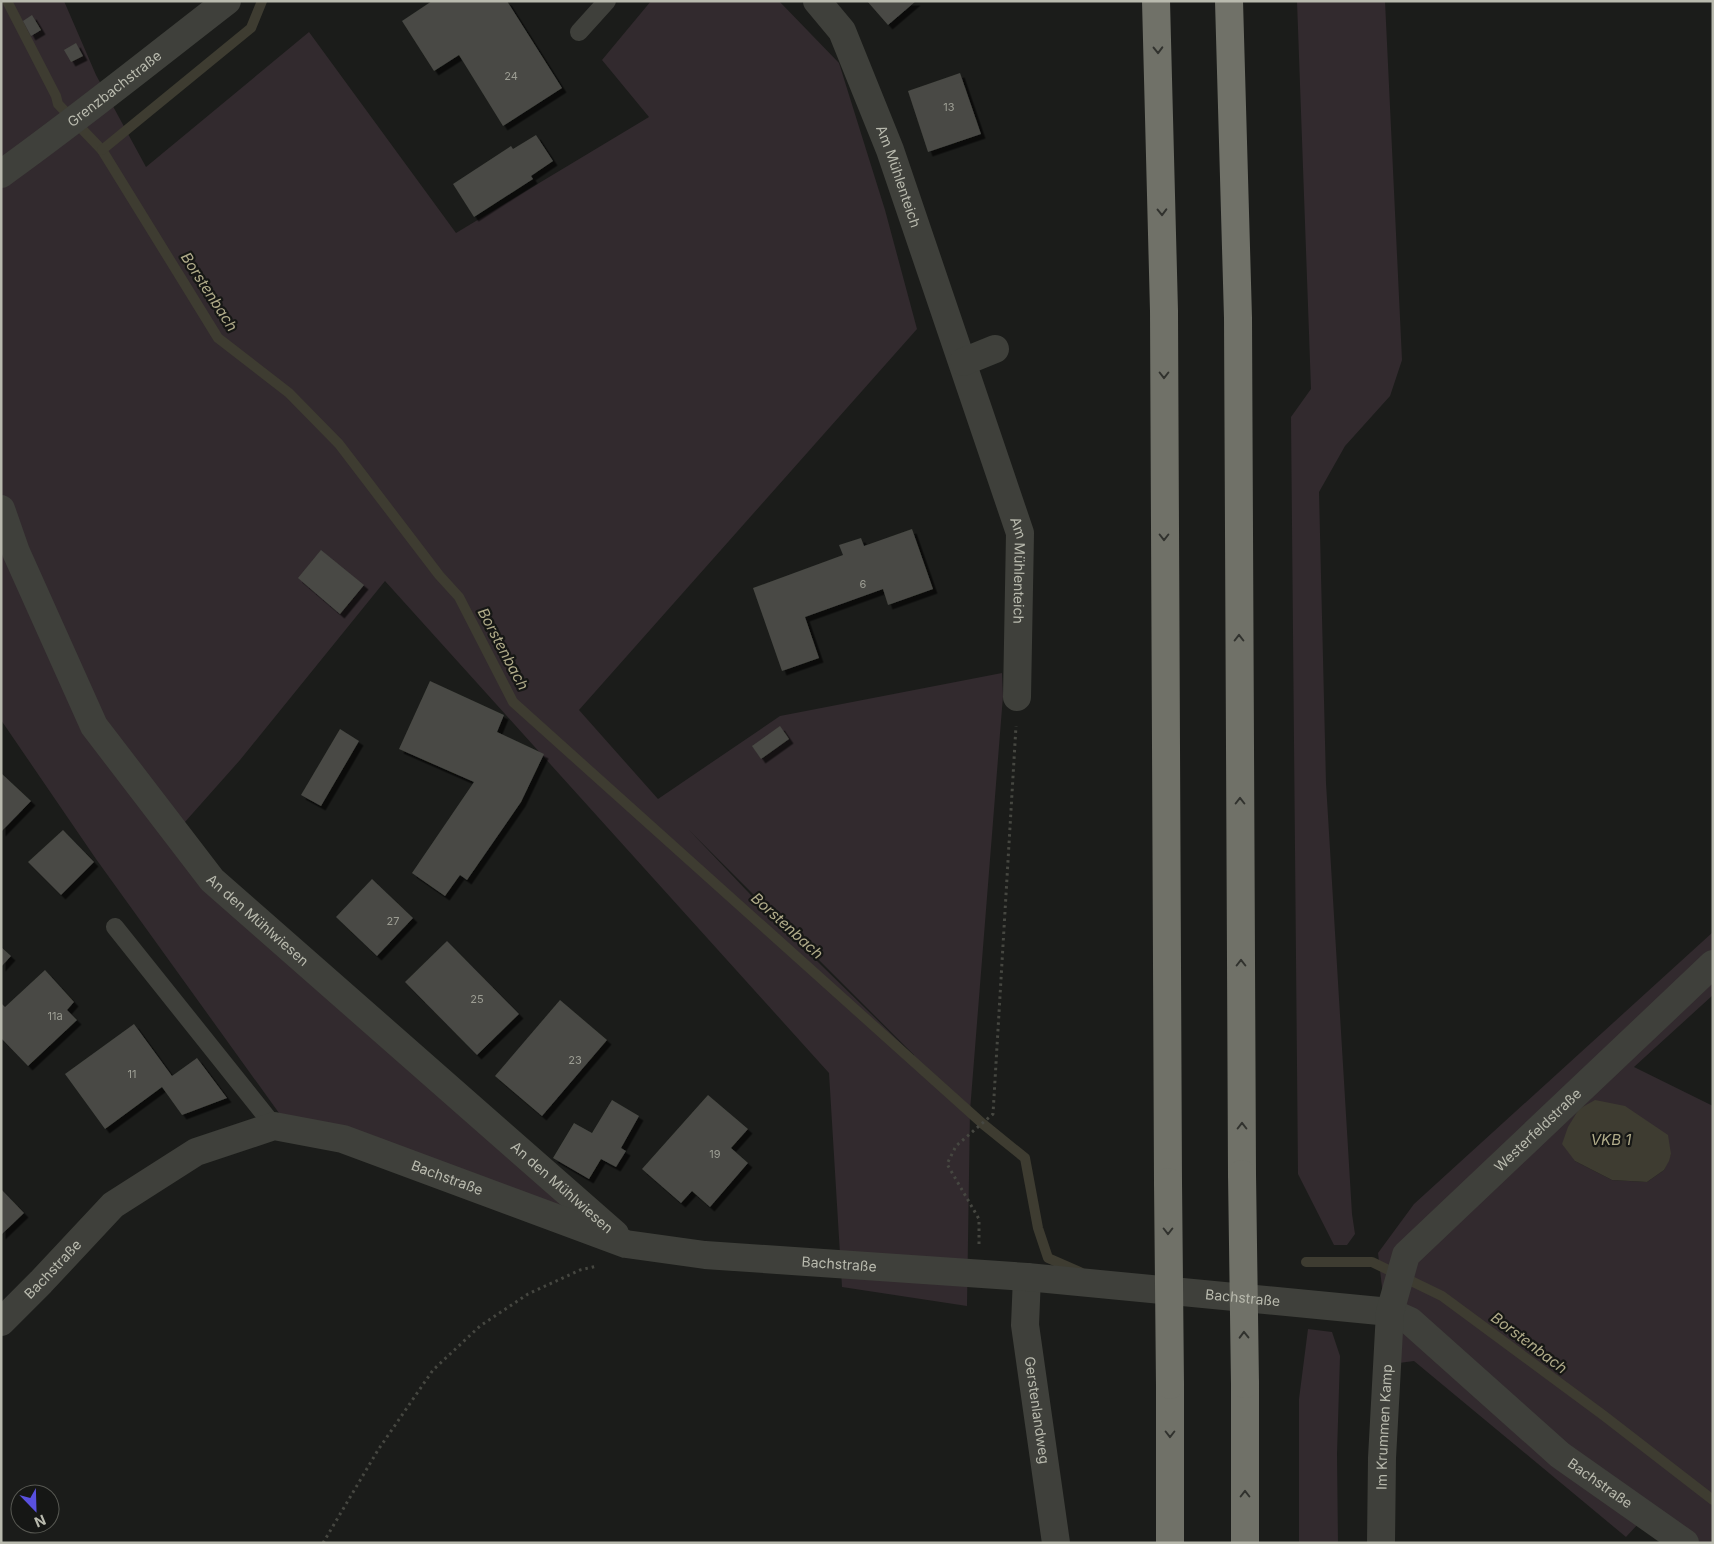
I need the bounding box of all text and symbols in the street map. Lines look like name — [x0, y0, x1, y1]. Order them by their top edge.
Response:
street label: Grenzbachstraße — [64, 46, 165, 130]
one-way arrow — [1153, 46, 1163, 54]
house number: 24 — [504, 69, 518, 83]
house number: 13 — [943, 100, 955, 114]
street label: Am Mühlenteich — [873, 123, 925, 230]
one-way arrow — [1156, 209, 1167, 217]
water label: Borstenbach — [177, 249, 242, 335]
one-way arrow — [1159, 372, 1169, 379]
street label: Am Mühlenteich — [1007, 515, 1030, 624]
one-way arrow — [1159, 534, 1169, 542]
house number: 6 — [860, 577, 867, 591]
water label: Borstenbach — [474, 604, 533, 693]
one-way arrow — [1234, 634, 1244, 642]
one-way arrow — [1235, 796, 1245, 804]
street label: An den Mühlwiesen — [203, 870, 313, 969]
water label: Borstenbach — [747, 888, 827, 963]
house number: 27 — [387, 914, 399, 928]
one-way arrow — [1236, 959, 1246, 966]
house number: 25 — [470, 992, 484, 1006]
house number: 11a — [47, 1009, 63, 1023]
house number: 23 — [568, 1053, 582, 1067]
house number: 11 — [128, 1067, 136, 1081]
street label: Westerfeldstraße — [1490, 1084, 1585, 1175]
one-way arrow — [1237, 1121, 1247, 1129]
water label: VKB 1 — [1591, 1130, 1631, 1149]
street label: An den Mühlwiesen — [508, 1138, 617, 1236]
house number: 19 — [709, 1147, 721, 1161]
street label: Bachstraße — [409, 1156, 486, 1198]
one-way arrow — [1163, 1227, 1173, 1235]
street label: Bachstraße — [20, 1236, 84, 1302]
street label: Bachstraße — [801, 1253, 877, 1275]
street label: Bachstraße — [1205, 1285, 1281, 1309]
water label: Borstenbach — [1487, 1308, 1571, 1377]
one-way arrow — [1239, 1331, 1249, 1338]
street label: Gerstenlandweg — [1022, 1355, 1054, 1465]
street label: Im Krummen Kamp — [1373, 1364, 1395, 1490]
one-way arrow — [1165, 1430, 1175, 1438]
street label: Bachstraße — [1565, 1454, 1636, 1511]
north arrow — [10, 1484, 60, 1534]
one-way arrow — [1240, 1490, 1250, 1498]
text: N — [32, 1512, 49, 1531]

